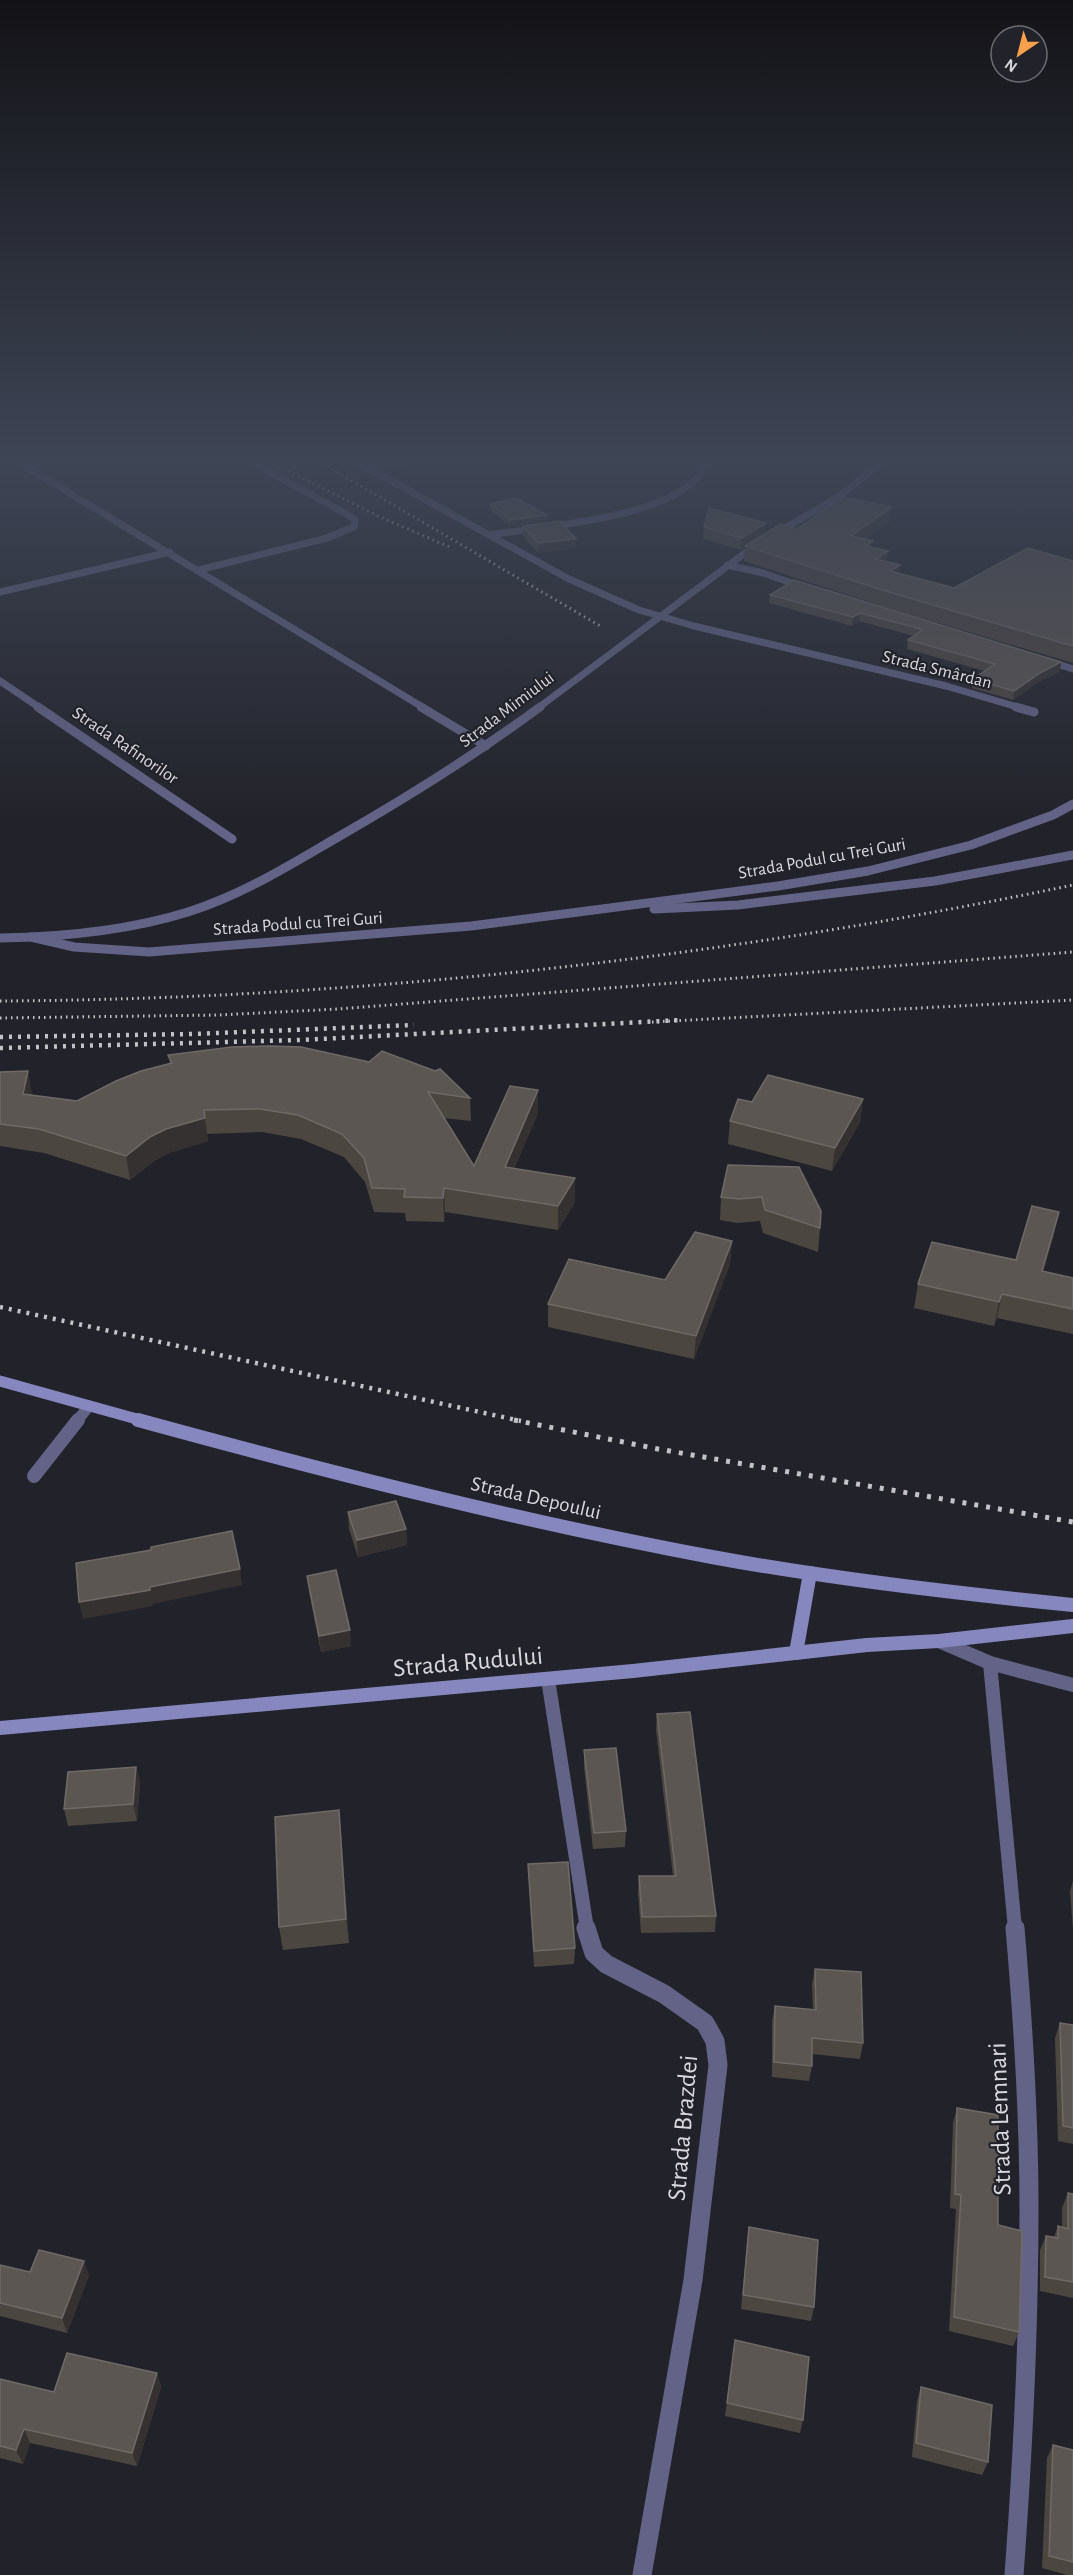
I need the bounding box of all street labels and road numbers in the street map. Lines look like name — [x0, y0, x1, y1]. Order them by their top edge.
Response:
street label: Strada Smârdan — [880, 648, 994, 692]
street label: Strada Mimiului — [456, 669, 558, 751]
street label: Strada Rafinorilor — [69, 704, 181, 788]
street label: Strada Podul cu Trei Guri — [737, 835, 907, 883]
street label: Strada Podul cu Trei Guri — [213, 909, 383, 939]
street label: Strada Depoului — [469, 1473, 603, 1523]
street label: Strada Rudului — [392, 1642, 544, 1682]
street label: Strada Lemnari — [984, 2042, 1016, 2196]
street label: Strada Brazdei — [664, 2054, 702, 2202]

